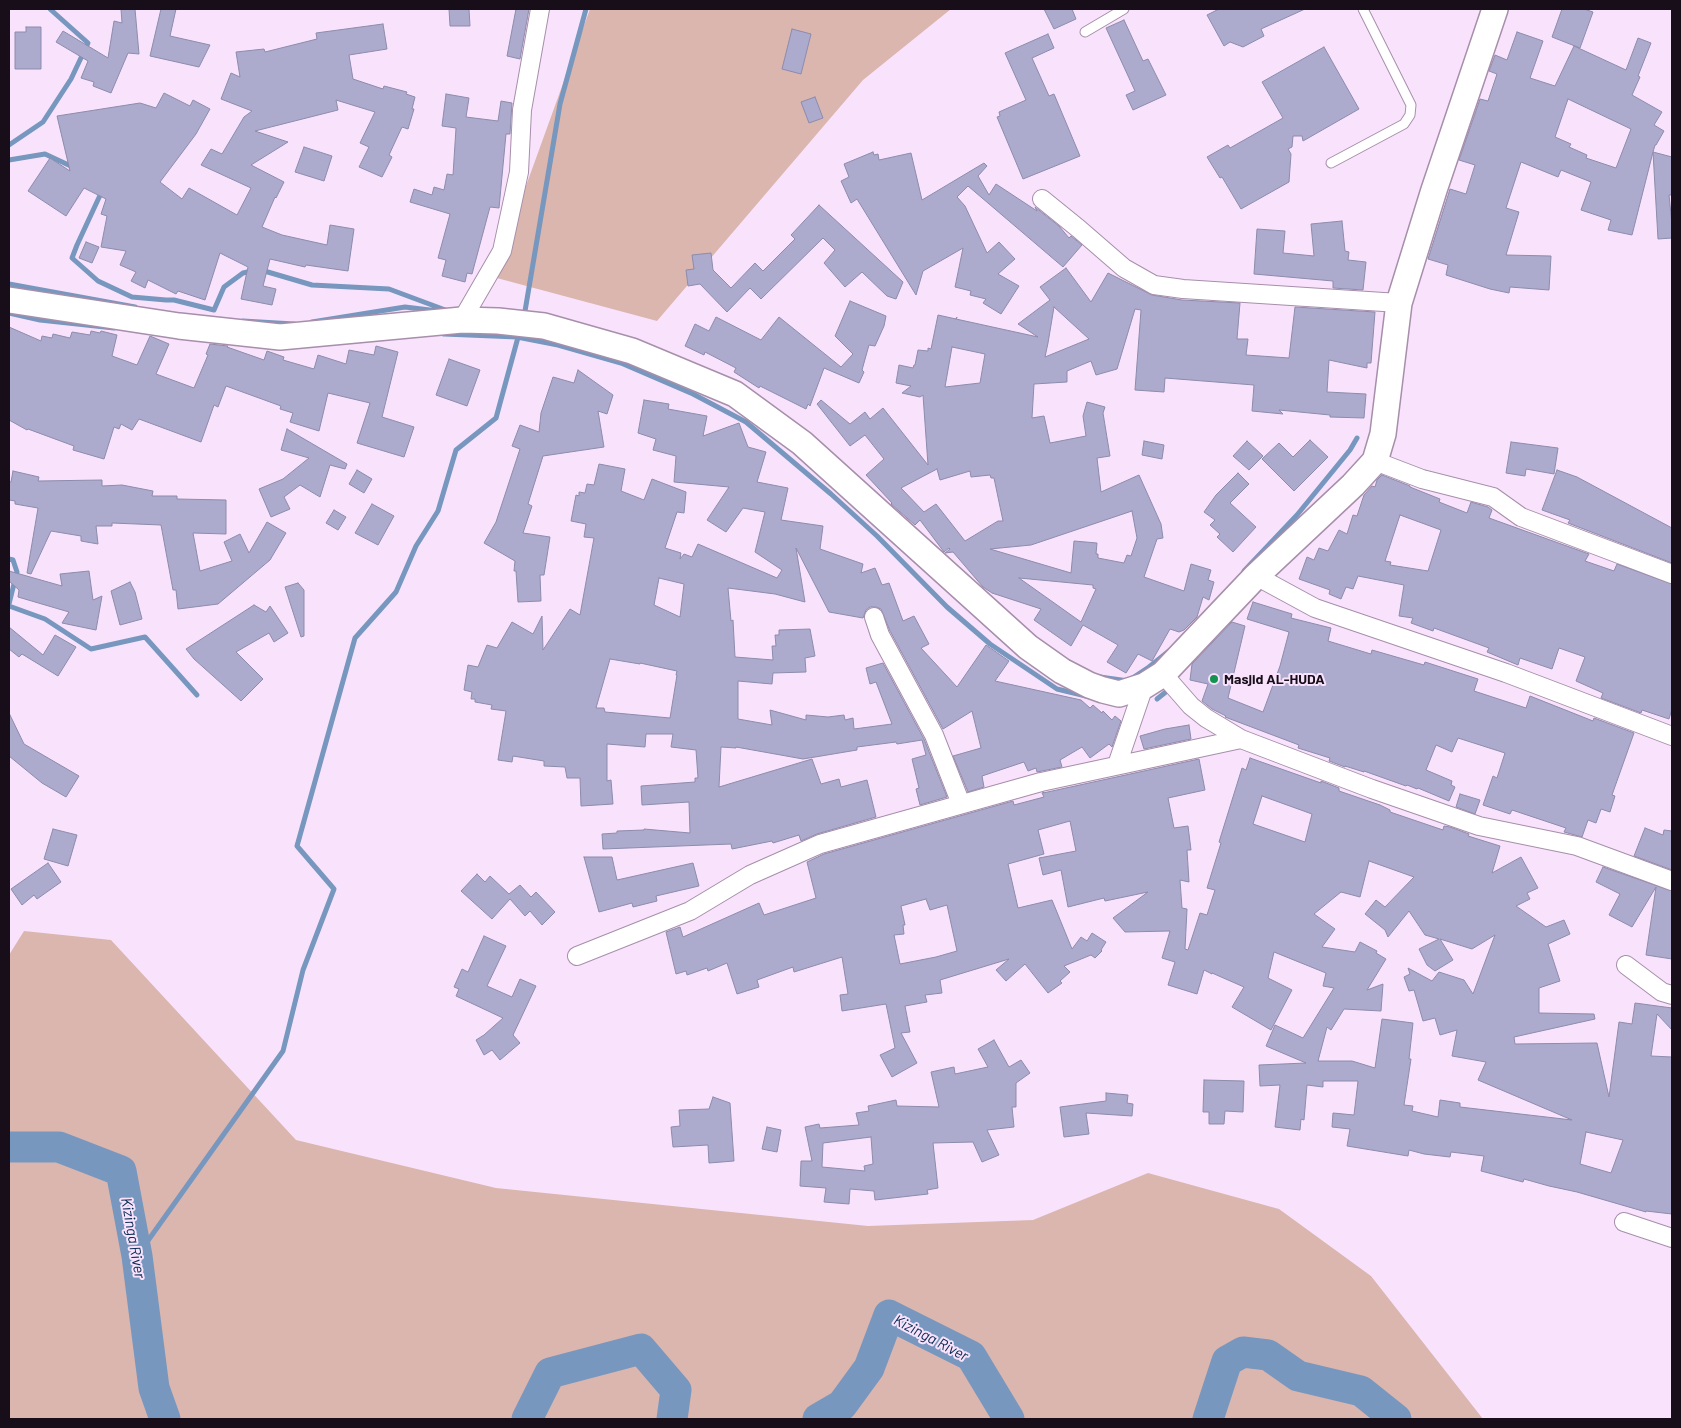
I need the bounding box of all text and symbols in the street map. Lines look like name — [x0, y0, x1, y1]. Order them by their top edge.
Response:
place label: Masjid AL-HUDA — [1224, 671, 1325, 687]
marker: Masjid AL-HUDA — [1208, 673, 1220, 685]
water label: Kizinga River — [117, 1196, 149, 1280]
water label: Kizinga River — [891, 1311, 971, 1365]

